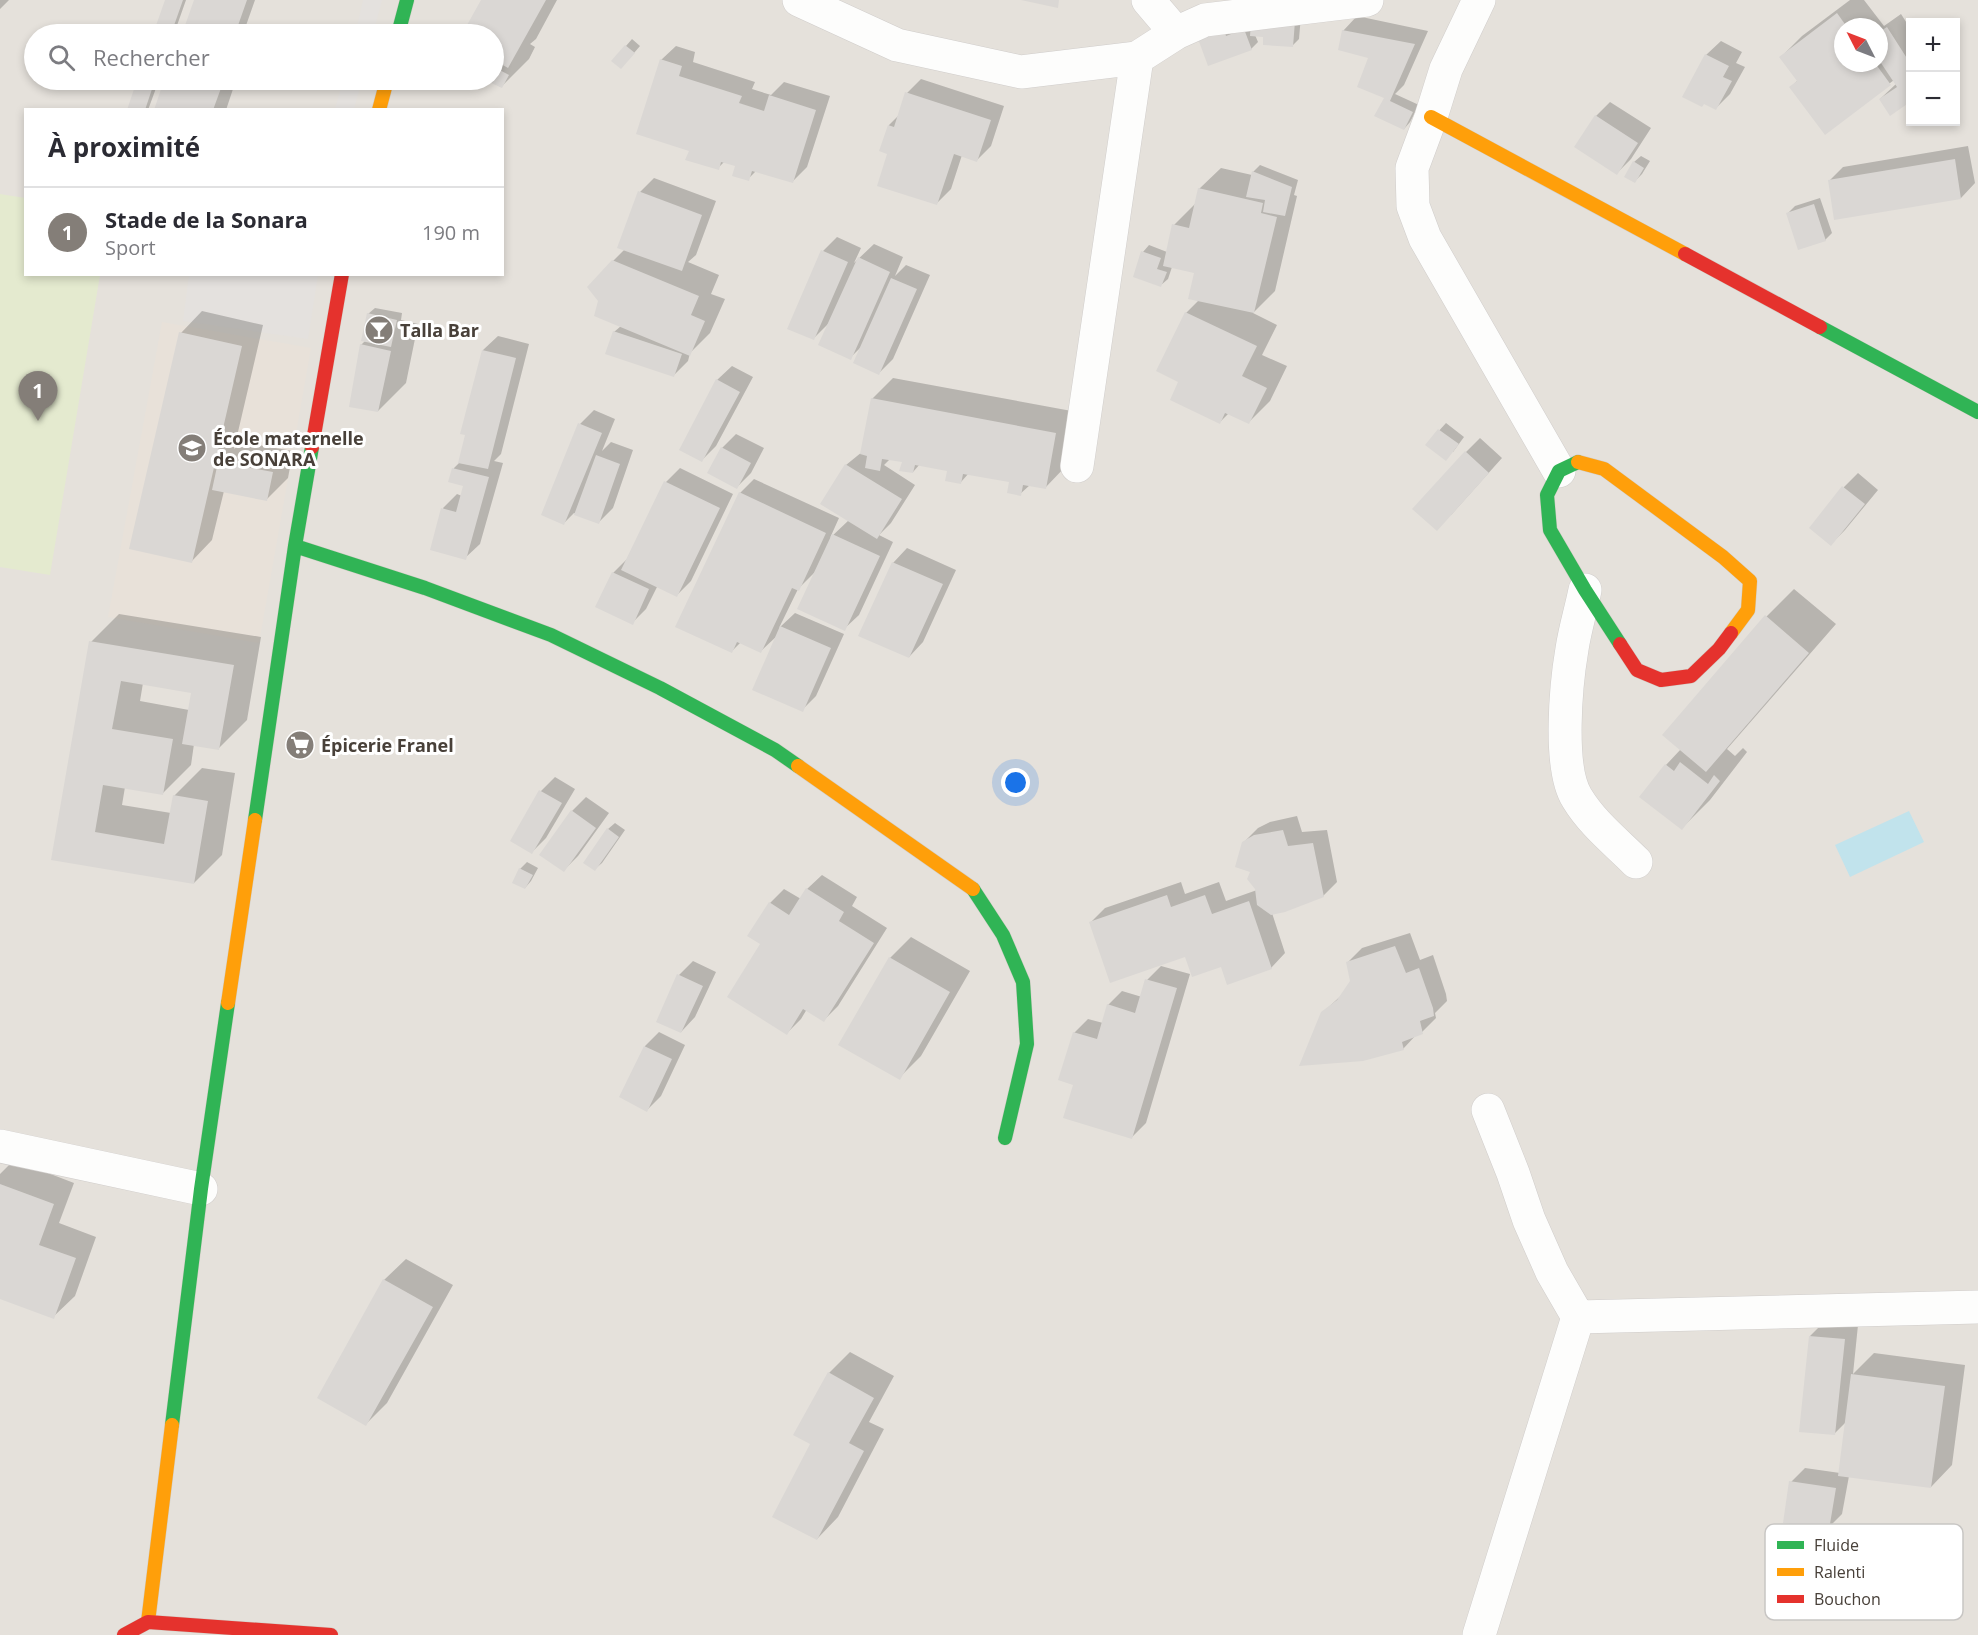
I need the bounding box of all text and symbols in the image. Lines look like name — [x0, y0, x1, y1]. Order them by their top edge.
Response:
north arrow — [1834, 18, 1888, 72]
map controls — [1906, 18, 1960, 126]
button: + — [1906, 18, 1960, 72]
search box — [24, 24, 504, 90]
icon: search — [45, 41, 78, 74]
text: Rechercher — [93, 42, 210, 72]
button: − — [1906, 72, 1960, 126]
text: À proximité — [48, 129, 200, 165]
text: Stade de la Sonara — [105, 204, 308, 234]
text: 1 — [62, 219, 73, 246]
text: 190 m — [422, 219, 480, 246]
text: Sport — [105, 234, 156, 261]
bar icon: Talla Bar — [363, 314, 395, 346]
place label: Talla Bar — [400, 318, 479, 342]
pin: 1 — [18, 372, 57, 421]
place label: École maternelle de SONARA — [213, 426, 364, 471]
school or university icon: École maternelle de SONARA — [176, 432, 208, 464]
supermarket icon: Épicerie Franel — [284, 729, 316, 761]
place label: Épicerie Franel — [321, 733, 454, 757]
your location — [1001, 768, 1030, 797]
legend — [1765, 1524, 1963, 1620]
text: Fluide — [1814, 1534, 1859, 1556]
text: Ralenti — [1814, 1561, 1865, 1583]
text: Bouchon — [1814, 1588, 1881, 1610]

